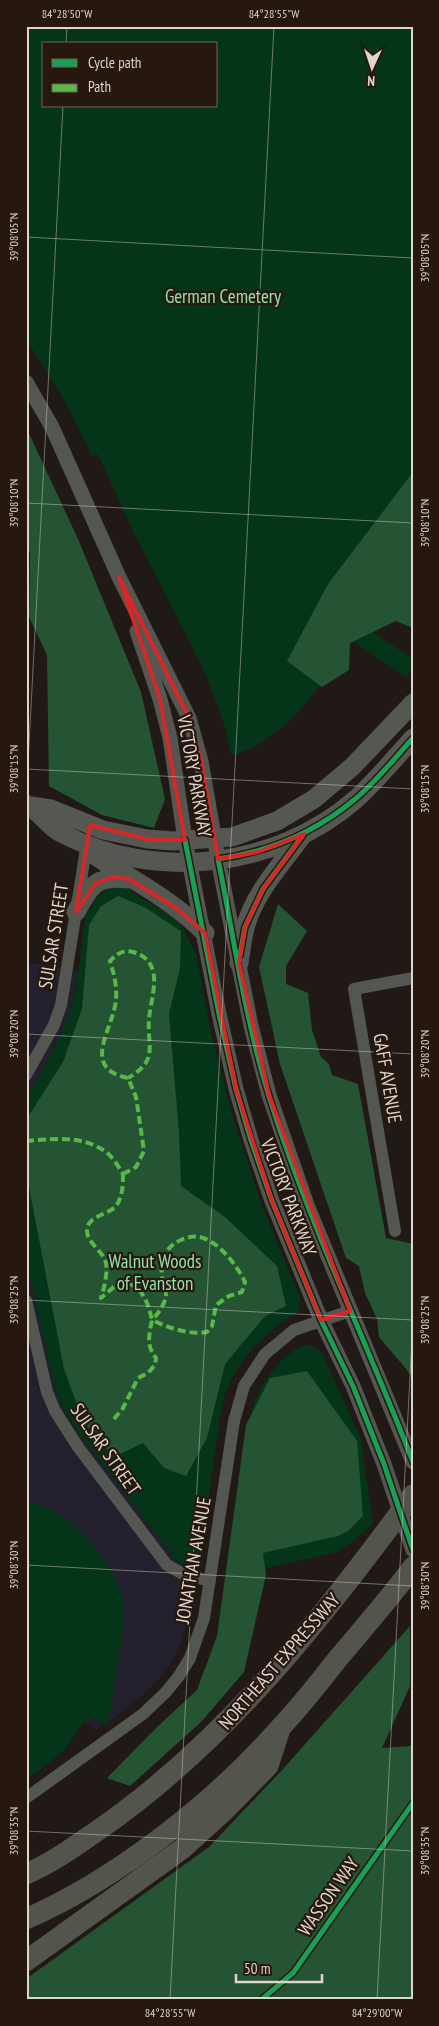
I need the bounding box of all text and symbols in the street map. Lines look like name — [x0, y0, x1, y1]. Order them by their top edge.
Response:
text: 84°28'50"W — [42, 6, 92, 21]
text: 84°28'55"W — [249, 6, 299, 21]
legend — [42, 42, 218, 108]
north arrow — [346, 42, 396, 92]
text: Cycle path — [88, 53, 141, 72]
text: N — [367, 72, 376, 90]
text: Path — [88, 77, 111, 96]
text: 39°08'05"N — [6, 213, 21, 261]
text: 39°08'05"N — [417, 234, 432, 282]
park label: German Cemetery — [165, 284, 282, 308]
text: 39°08'10"N — [6, 479, 21, 527]
text: 39°08'10"N — [417, 499, 432, 547]
street label: VICTORY PARKWAY — [172, 712, 218, 839]
text: 39°08'15"N — [6, 745, 21, 793]
text: 39°08'15"N — [417, 765, 432, 813]
street label: SULSAR STREET — [33, 881, 73, 991]
text: 39°08'20"N — [6, 1010, 21, 1058]
text: 39°08'20"N — [417, 1030, 432, 1078]
street label: GAFF AVENUE — [368, 1031, 408, 1125]
street label: VICTORY PARKWAY — [255, 1134, 323, 1259]
park label: Walnut Woods of Evanston — [109, 1249, 201, 1295]
text: 39°08'25"N — [6, 1276, 21, 1324]
text: 39°08'25"N — [417, 1296, 432, 1344]
street label: SULSAR STREET — [66, 1398, 147, 1500]
street label: JONATHAN AVENUE — [170, 1495, 216, 1626]
text: 39°08'30"N — [6, 1541, 21, 1589]
text: 39°08'30"N — [417, 1562, 432, 1610]
street label: NORTHEAST EXPRESSWAY — [213, 1587, 345, 1734]
text: 39°08'35"N — [6, 1807, 21, 1855]
text: 39°08'35"N — [417, 1827, 432, 1875]
street label: WASSON WAY — [292, 1852, 364, 1940]
scale bar — [236, 1951, 323, 1983]
text: 50 m — [244, 1959, 270, 1978]
text: 84°28'55"W — [145, 2005, 195, 2020]
text: 84°29'00"W — [352, 2005, 402, 2020]

